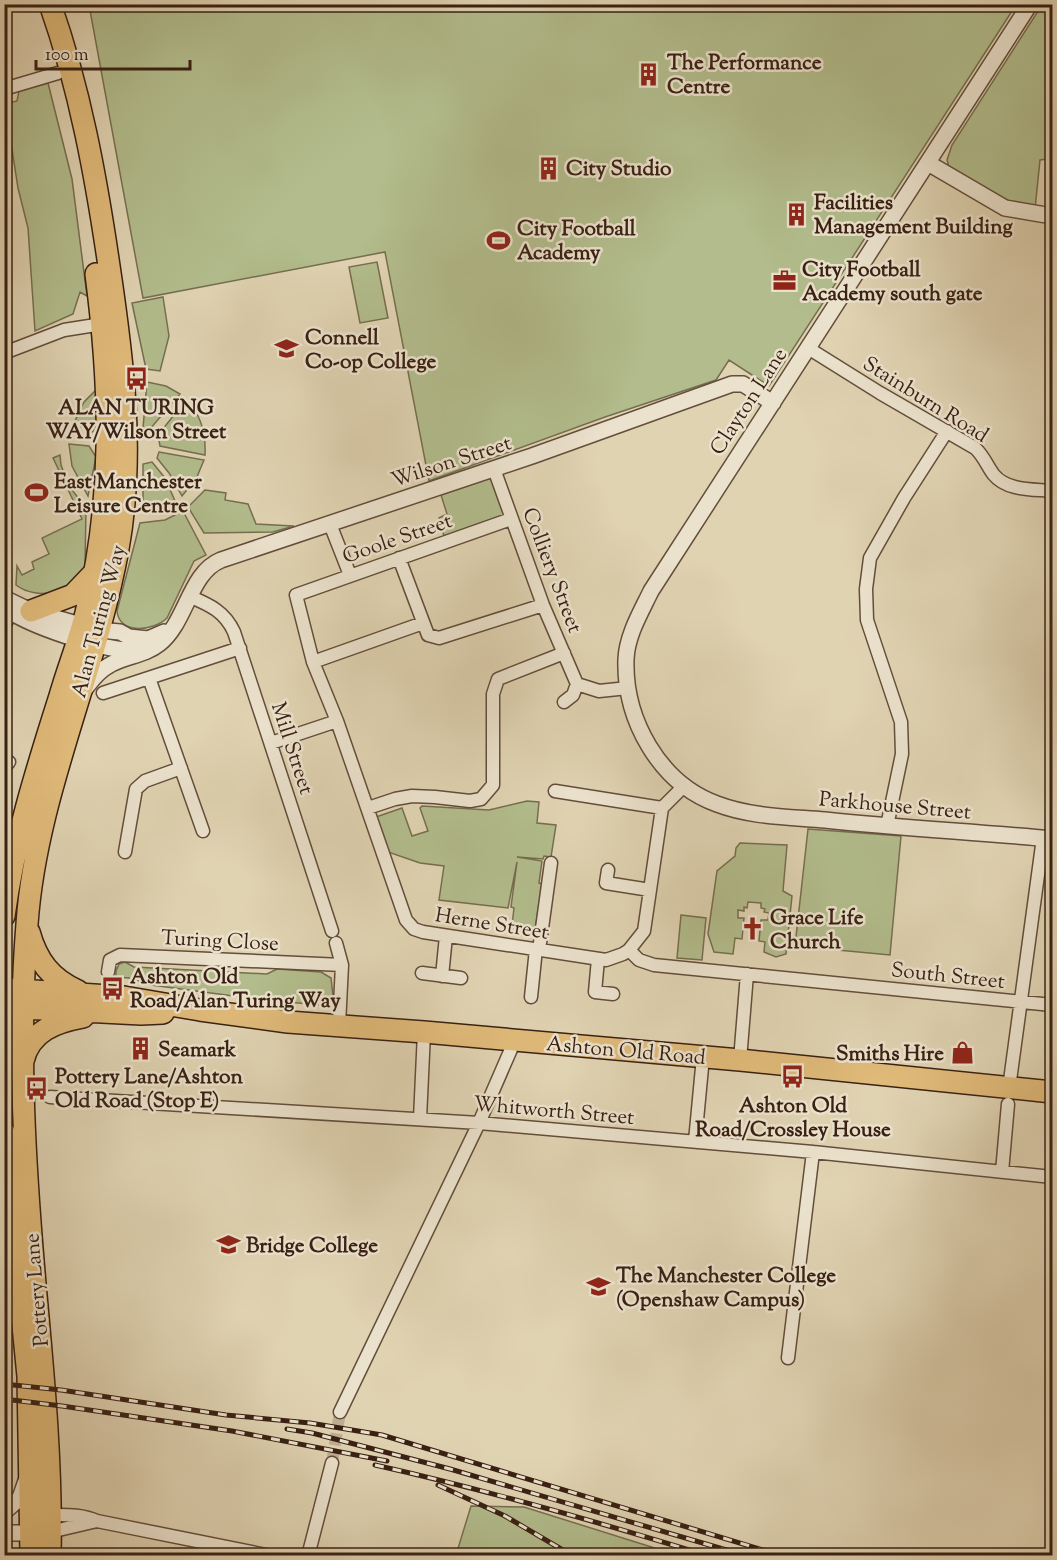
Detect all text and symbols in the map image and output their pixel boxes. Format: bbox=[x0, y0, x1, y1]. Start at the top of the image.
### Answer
scale bar bbox=[36, 33, 190, 71]
text: 100 m bbox=[45, 43, 89, 69]
place label: The Performance Centre bbox=[667, 49, 822, 103]
building icon: The Performance Centre bbox=[636, 61, 662, 87]
building icon: City Studio bbox=[535, 155, 561, 181]
place label: City Studio bbox=[566, 155, 672, 185]
place label: Facilities Management Building bbox=[814, 189, 1013, 243]
building icon: Facilities Management Building bbox=[783, 201, 809, 227]
place label: City Football Academy bbox=[517, 215, 636, 269]
sports icon: City Football Academy bbox=[486, 227, 512, 253]
place label: City Football Academy south gate bbox=[802, 256, 983, 310]
office icon: City Football Academy south gate bbox=[771, 268, 797, 294]
place label: Connell Co-op College bbox=[305, 324, 437, 378]
school or university icon: Connell Co-op College bbox=[274, 336, 300, 362]
street label: Clayton Lane bbox=[704, 343, 796, 462]
street label: Stainburn Road bbox=[856, 350, 994, 451]
bus stop icon: ALAN TURING WAY/Wilson Street bbox=[123, 366, 149, 392]
place label: ALAN TURING WAY/Wilson Street bbox=[46, 394, 227, 448]
street label: Wilson Street bbox=[388, 429, 516, 496]
place label: East Manchester Leisure Centre bbox=[54, 468, 202, 522]
sports icon: East Manchester Leisure Centre bbox=[23, 480, 49, 506]
street label: Colliery Street bbox=[513, 504, 589, 638]
street label: Goole Street bbox=[339, 507, 457, 573]
street label: Alan Turing Way bbox=[65, 541, 135, 701]
street label: Mill Street bbox=[262, 698, 320, 799]
street label: Parkhouse Street bbox=[818, 785, 972, 829]
street label: Herne Street bbox=[433, 901, 551, 949]
place label: Grace Life Church bbox=[770, 904, 864, 958]
church icon: Grace Life Church bbox=[739, 916, 765, 942]
street label: Turing Close bbox=[160, 924, 280, 960]
street label: South Street bbox=[889, 956, 1006, 998]
place label: Ashton Old Road/Alan Turing Way bbox=[130, 963, 341, 1017]
bus stop icon: Ashton Old Road/Alan Turing Way bbox=[99, 975, 125, 1001]
street label: Ashton Old Road bbox=[545, 1030, 707, 1074]
building icon: Seamark bbox=[127, 1036, 153, 1062]
place label: Seamark bbox=[158, 1036, 237, 1066]
place label: Smiths Hire bbox=[836, 1040, 944, 1070]
shop icon: Smiths Hire bbox=[949, 1040, 975, 1066]
place label: Pottery Lane/Ashton Old Road (Stop E) bbox=[55, 1063, 244, 1117]
bus stop icon: Ashton Old Road/Crossley House bbox=[780, 1064, 806, 1090]
bus stop icon: Pottery Lane/Ashton Old Road (Stop E) bbox=[24, 1075, 50, 1101]
street label: Whitworth Street bbox=[472, 1090, 635, 1134]
place label: Ashton Old Road/Crossley House bbox=[695, 1092, 891, 1146]
street label: Pottery Lane bbox=[18, 1232, 58, 1348]
school or university icon: Bridge College bbox=[215, 1232, 241, 1258]
place label: Bridge College bbox=[246, 1232, 378, 1262]
place label: The Manchester College (Openshaw Campus) bbox=[616, 1262, 836, 1316]
school or university icon: The Manchester College (Openshaw Campus) bbox=[585, 1274, 611, 1300]

